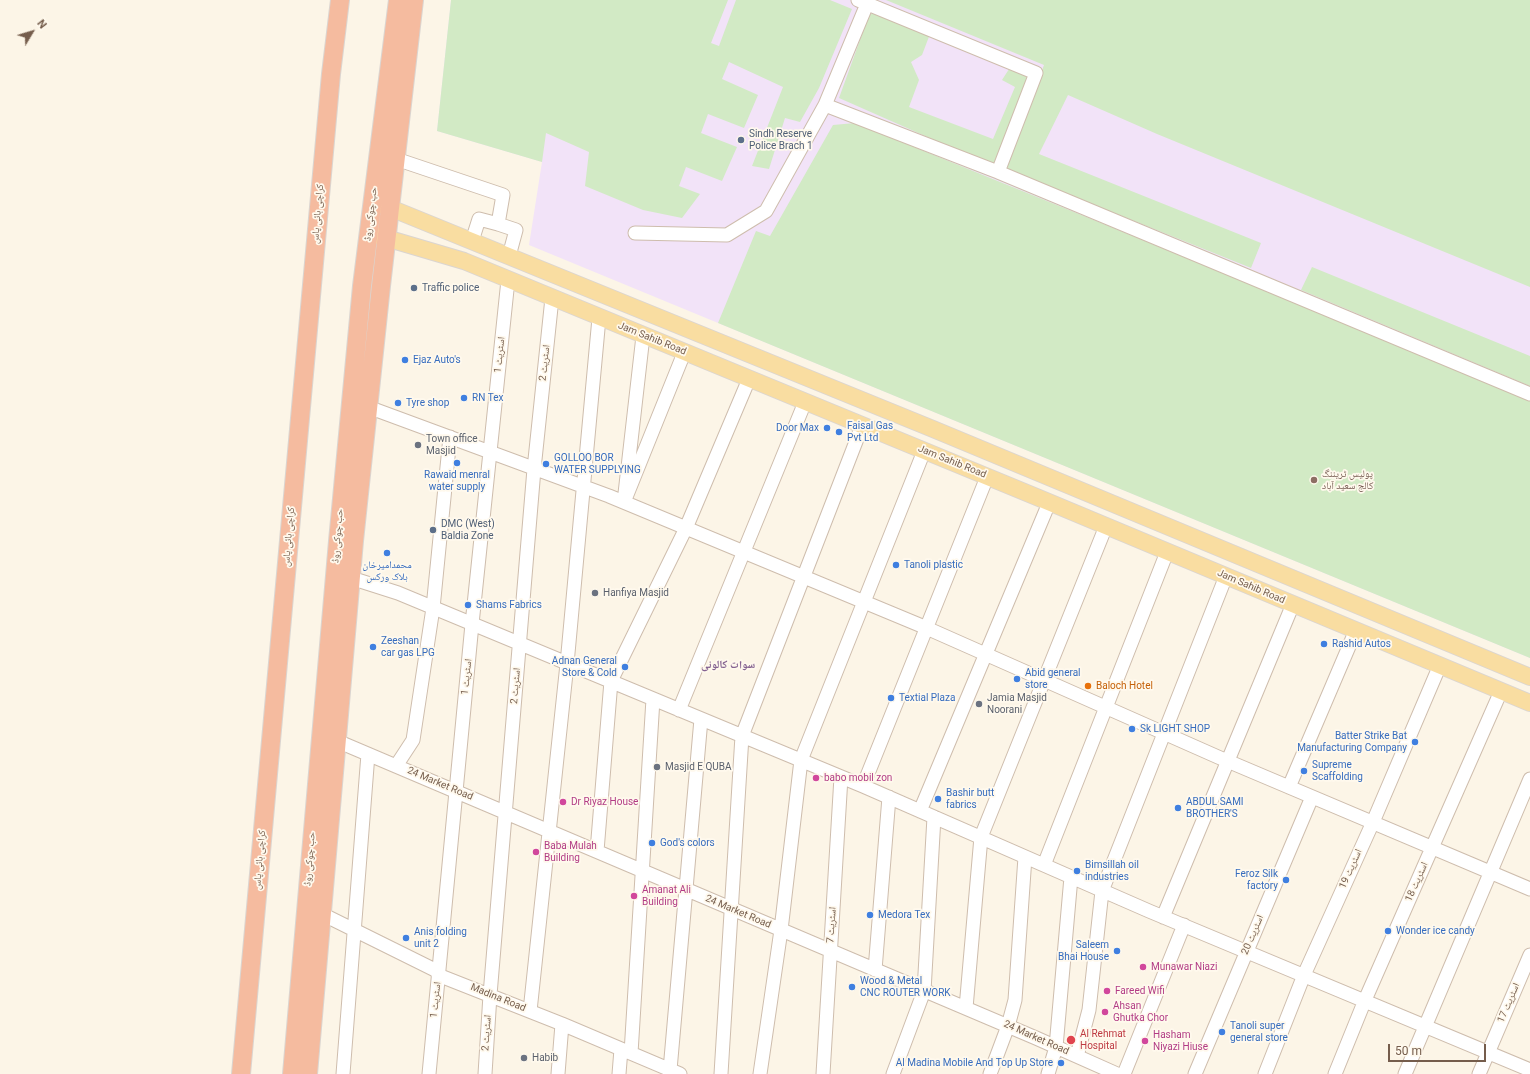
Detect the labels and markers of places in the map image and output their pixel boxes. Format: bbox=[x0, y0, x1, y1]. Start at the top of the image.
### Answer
place label: Sindh Reserve Police Brach 1 bbox=[749, 128, 813, 152]
marker: Sindh Reserve Police Brach 1 bbox=[736, 135, 746, 145]
place label: Traffic police bbox=[422, 282, 479, 294]
marker: Traffic police bbox=[409, 283, 419, 293]
place label: Ejaz Auto's bbox=[413, 354, 461, 366]
marker: Ejaz Auto's bbox=[400, 355, 410, 365]
place label: RN Tex bbox=[472, 392, 504, 404]
marker: RN Tex bbox=[459, 393, 469, 403]
place label: Tyre shop bbox=[406, 397, 449, 409]
marker: Tyre shop bbox=[393, 398, 403, 408]
place label: Faisal Gas Pvt Ltd bbox=[847, 420, 893, 444]
place label: Door Max bbox=[776, 422, 819, 434]
marker: Door Max bbox=[822, 423, 832, 433]
marker: Faisal Gas Pvt Ltd bbox=[834, 427, 844, 437]
place label: Town office Masjid bbox=[426, 433, 477, 456]
marker: Town office Masjid bbox=[413, 440, 423, 450]
place label: GOLLOO BOR WATER SUPPLYING bbox=[554, 452, 641, 476]
marker: Rawaid menral water supply bbox=[452, 458, 462, 468]
marker: GOLLOO BOR WATER SUPPLYING bbox=[541, 459, 551, 469]
place label: پولیس ٹریننگ کالج سعید آباد bbox=[1322, 468, 1373, 492]
place label: Rawaid menral water supply bbox=[424, 469, 490, 492]
marker: پولیس ٹریننگ کالج سعید آباد bbox=[1309, 475, 1319, 485]
place label: DMC (West) Baldia Zone bbox=[441, 518, 495, 542]
marker: DMC (West) Baldia Zone bbox=[428, 525, 438, 535]
marker: محمداميرخان بلاک ورکس bbox=[382, 548, 392, 558]
place label: محمداميرخان بلاک ورکس bbox=[362, 559, 412, 582]
place label: Tanoli plastic bbox=[904, 559, 963, 571]
marker: Tanoli plastic bbox=[891, 560, 901, 570]
place label: Hanfiya Masjid bbox=[603, 587, 669, 599]
marker: Hanfiya Masjid bbox=[590, 588, 600, 598]
place label: Shams Fabrics bbox=[476, 599, 542, 611]
marker: Shams Fabrics bbox=[463, 600, 473, 610]
place label: Zeeshan car gas LPG bbox=[381, 635, 435, 658]
place label: Rashid Autos bbox=[1332, 638, 1391, 650]
marker: Rashid Autos bbox=[1319, 639, 1329, 649]
marker: Zeeshan car gas LPG bbox=[368, 642, 378, 652]
place label: Adnan General Store & Cold bbox=[552, 655, 617, 678]
marker: Adnan General Store & Cold bbox=[620, 662, 630, 672]
place label: Abid general store bbox=[1025, 667, 1080, 690]
marker: Abid general store bbox=[1012, 674, 1022, 684]
place label: Baloch Hotel bbox=[1096, 680, 1153, 692]
marker: Baloch Hotel bbox=[1083, 681, 1093, 691]
place label: Textial Plaza bbox=[899, 692, 955, 704]
place label: Jamia Masjid Noorani bbox=[987, 692, 1047, 716]
marker: Textial Plaza bbox=[886, 693, 896, 703]
marker: Jamia Masjid Noorani bbox=[974, 699, 984, 709]
place label: Sk LIGHT SHOP bbox=[1140, 723, 1210, 735]
marker: Sk LIGHT SHOP bbox=[1127, 724, 1137, 734]
place label: Batter Strike Bat Manufacturing Company bbox=[1297, 730, 1407, 754]
marker: Batter Strike Bat Manufacturing Company bbox=[1410, 737, 1420, 747]
place label: Supreme Scaffolding bbox=[1312, 759, 1363, 782]
place label: Masjid E QUBA bbox=[665, 761, 732, 773]
marker: Masjid E QUBA bbox=[652, 762, 662, 772]
marker: Supreme Scaffolding bbox=[1299, 766, 1309, 776]
place label: babo mobil zon bbox=[824, 772, 892, 784]
marker: babo mobil zon bbox=[811, 773, 821, 783]
place label: Bashir butt fabrics bbox=[946, 787, 994, 810]
marker: Bashir butt fabrics bbox=[933, 794, 943, 804]
place label: Dr Riyaz House bbox=[571, 796, 638, 808]
place label: ABDUL SAMI BROTHER'S bbox=[1186, 796, 1244, 820]
marker: Dr Riyaz House bbox=[558, 797, 568, 807]
marker: ABDUL SAMI BROTHER'S bbox=[1173, 803, 1183, 813]
place label: God's colors bbox=[660, 837, 715, 849]
marker: God's colors bbox=[647, 838, 657, 848]
place label: Baba Mulah Building bbox=[544, 840, 597, 864]
marker: Baba Mulah Building bbox=[531, 847, 541, 857]
place label: Bimsillah oil industries bbox=[1085, 859, 1139, 882]
marker: Bimsillah oil industries bbox=[1072, 866, 1082, 876]
place label: Feroz Silk factory bbox=[1235, 868, 1278, 892]
marker: Feroz Silk factory bbox=[1281, 875, 1291, 885]
place label: Amanat Ali Building bbox=[642, 884, 691, 908]
marker: Amanat Ali Building bbox=[629, 891, 639, 901]
place label: Medora Tex bbox=[878, 909, 930, 921]
marker: Medora Tex bbox=[865, 910, 875, 920]
place label: Wonder ice candy bbox=[1396, 925, 1475, 937]
place label: Anis folding unit 2 bbox=[414, 926, 467, 950]
marker: Wonder ice candy bbox=[1383, 926, 1393, 936]
marker: Anis folding unit 2 bbox=[401, 933, 411, 943]
place label: Saleem Bhai House bbox=[1058, 939, 1109, 962]
marker: Saleem Bhai House bbox=[1112, 946, 1122, 956]
place label: Munawar Niazi bbox=[1151, 961, 1217, 973]
marker: Munawar Niazi bbox=[1138, 962, 1148, 972]
place label: Wood & Metal CNC ROUTER WORK bbox=[860, 975, 951, 998]
marker: Wood & Metal CNC ROUTER WORK bbox=[847, 982, 857, 992]
place label: Fareed Wifi bbox=[1115, 985, 1165, 997]
marker: Fareed Wifi bbox=[1102, 986, 1112, 996]
place label: Ahsan Ghutka Chor bbox=[1113, 1000, 1168, 1024]
marker: Ahsan Ghutka Chor bbox=[1100, 1007, 1110, 1017]
place label: Tanoli super general store bbox=[1230, 1020, 1288, 1044]
marker: Tanoli super general store bbox=[1217, 1027, 1227, 1037]
place label: Al Rehmat Hospital bbox=[1080, 1028, 1126, 1052]
place label: Hasham Niyazi Hiuse bbox=[1153, 1029, 1208, 1052]
marker: Al Rehmat Hospital bbox=[1065, 1034, 1077, 1046]
marker: Hasham Niyazi Hiuse bbox=[1140, 1036, 1150, 1046]
place label: Habib bbox=[532, 1052, 558, 1064]
marker: Habib bbox=[519, 1053, 529, 1063]
place label: Al Madina Mobile And Top Up Store bbox=[896, 1057, 1053, 1069]
marker: Al Madina Mobile And Top Up Store bbox=[1056, 1058, 1066, 1068]

